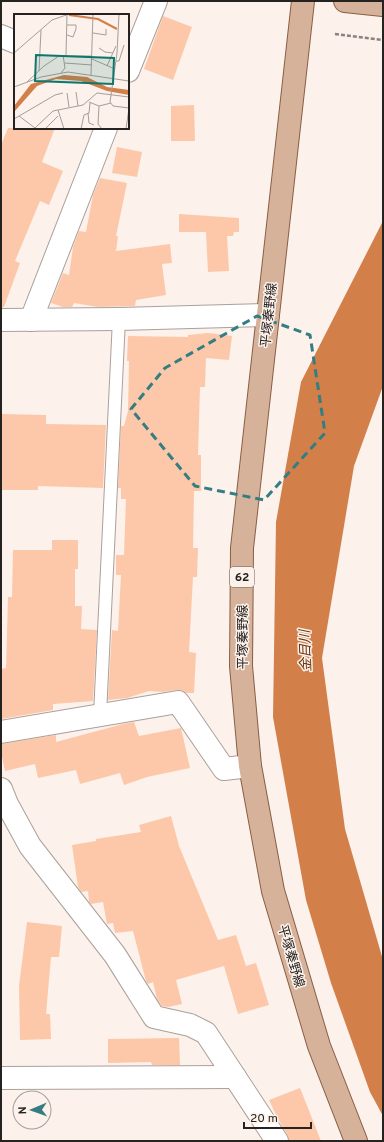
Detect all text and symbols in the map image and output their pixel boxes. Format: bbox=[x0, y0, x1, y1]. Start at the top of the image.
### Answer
inset map bbox=[14, 14, 129, 129]
street label: 平塚秦野線 bbox=[258, 282, 281, 348]
road number: 62 bbox=[230, 567, 254, 587]
street label: 平塚秦野線 bbox=[235, 604, 252, 670]
water label: 金目川 bbox=[297, 628, 316, 672]
street label: 平塚秦野線 bbox=[273, 923, 308, 990]
north arrow bbox=[12, 1090, 52, 1130]
scale bar bbox=[244, 1104, 311, 1130]
text: N bbox=[16, 1106, 30, 1115]
text: 20 m bbox=[250, 1111, 278, 1127]

